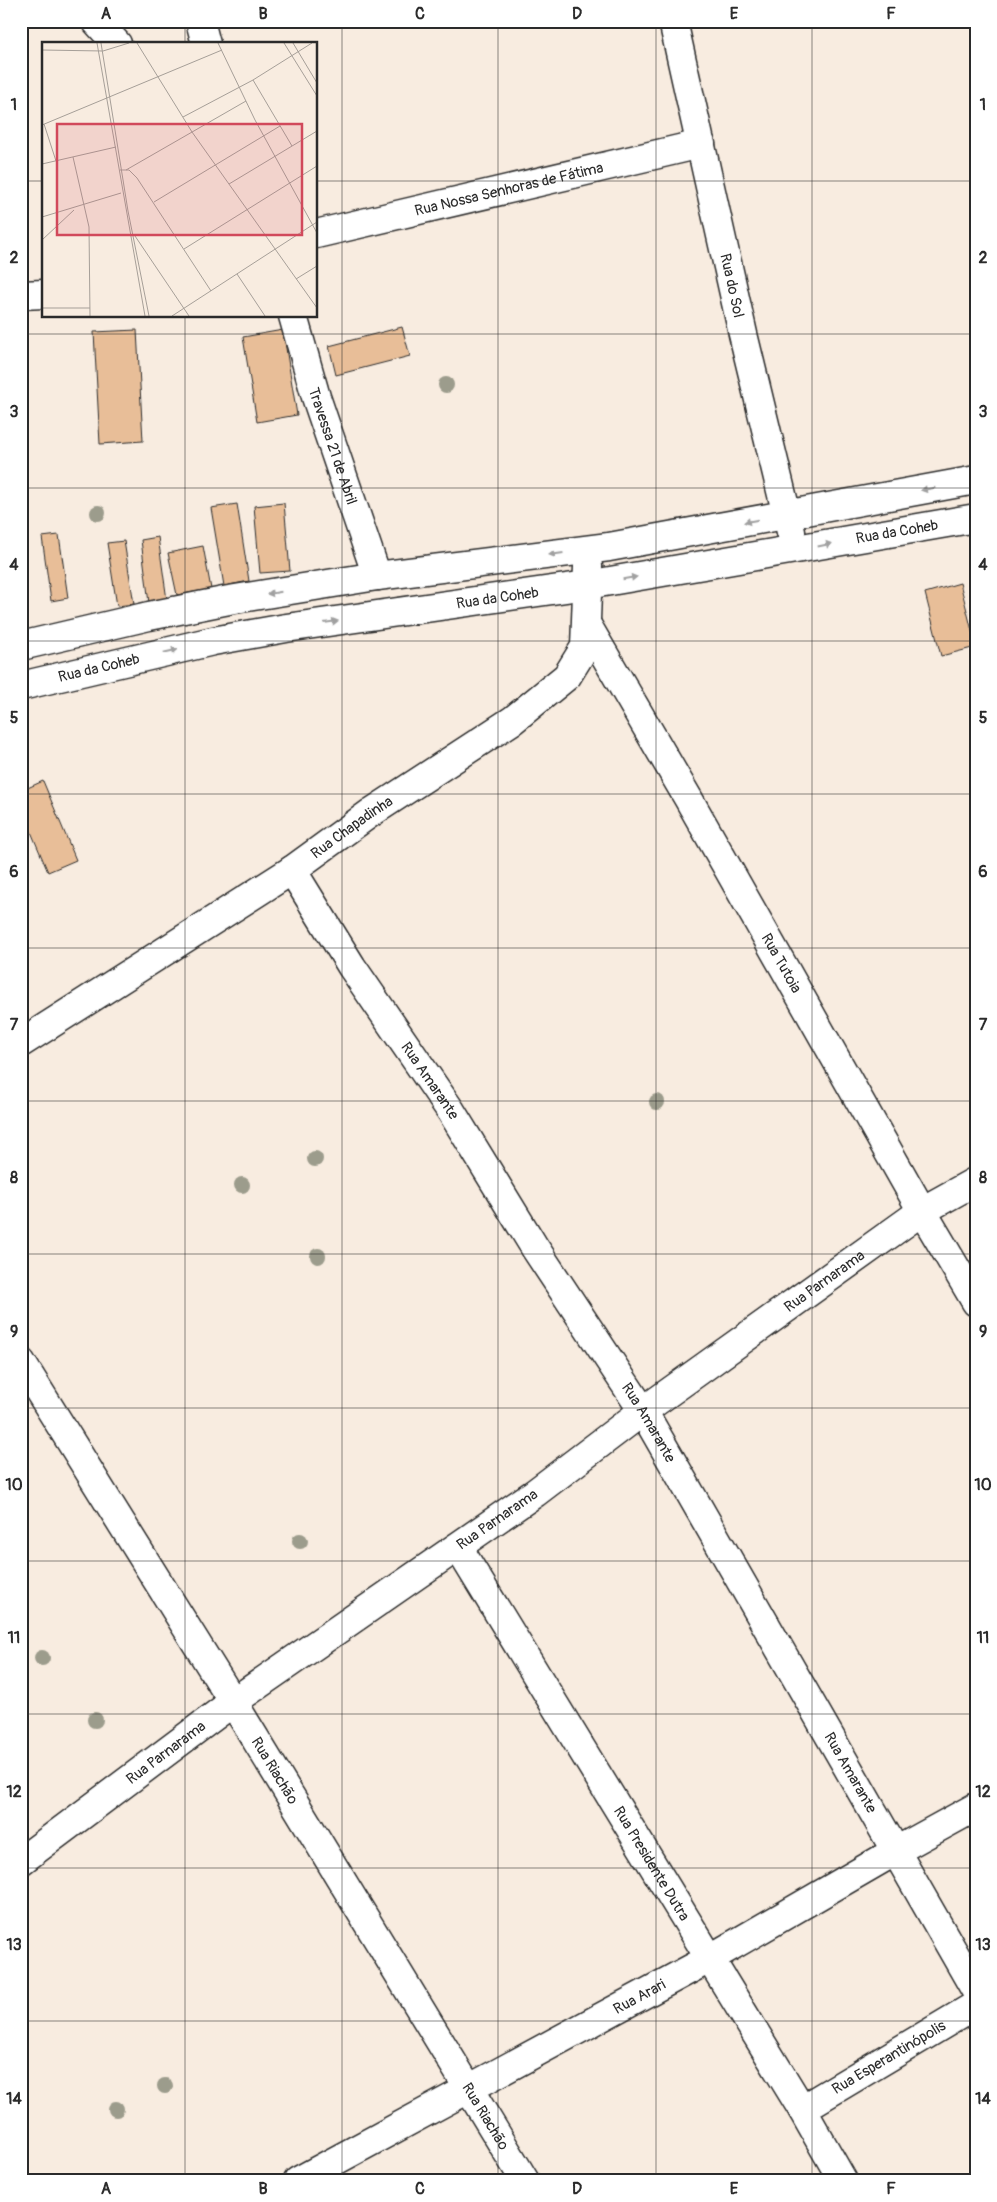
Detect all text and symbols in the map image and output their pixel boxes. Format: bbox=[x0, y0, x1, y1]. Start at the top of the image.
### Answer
text: A bbox=[101, 4, 112, 24]
text: B bbox=[258, 4, 268, 24]
text: C bbox=[415, 4, 425, 24]
text: D bbox=[572, 4, 582, 24]
text: E bbox=[730, 4, 739, 24]
text: F bbox=[886, 4, 896, 24]
inset map bbox=[42, 42, 318, 318]
text: 1 bbox=[11, 95, 17, 115]
text: 1 bbox=[980, 95, 986, 115]
street label: Rua Nossa Senhoras de Fátima bbox=[413, 158, 605, 220]
text: 2 bbox=[10, 248, 19, 268]
text: 2 bbox=[979, 248, 988, 268]
street label: Rua do Sol bbox=[716, 252, 749, 319]
street label: Travessa 21 de Abril bbox=[304, 385, 361, 507]
text: 3 bbox=[10, 402, 19, 422]
text: 3 bbox=[979, 402, 988, 422]
one-way arrow bbox=[919, 486, 935, 494]
street label: Rua da Coheb bbox=[854, 515, 940, 548]
one-way arrow bbox=[742, 518, 758, 526]
one-way arrow bbox=[817, 540, 833, 548]
one-way arrow bbox=[548, 550, 564, 558]
text: 4 bbox=[9, 555, 19, 575]
text: 4 bbox=[978, 555, 988, 575]
one-way arrow bbox=[622, 573, 638, 581]
street label: Rua da Coheb bbox=[455, 582, 540, 613]
one-way arrow bbox=[265, 589, 281, 597]
one-way arrow bbox=[323, 617, 339, 625]
one-way arrow bbox=[163, 647, 178, 655]
street label: Rua da Coheb bbox=[56, 649, 142, 686]
text: 5 bbox=[10, 708, 19, 728]
text: 5 bbox=[979, 708, 988, 728]
street label: Rua Chapadinha bbox=[307, 792, 396, 863]
text: 6 bbox=[9, 862, 19, 882]
text: 6 bbox=[978, 862, 988, 882]
street label: Rua Tutoia bbox=[757, 930, 806, 996]
text: 7 bbox=[10, 1015, 19, 1035]
text: 7 bbox=[979, 1015, 988, 1035]
street label: Rua Amarante bbox=[397, 1038, 464, 1123]
text: 8 bbox=[10, 1168, 18, 1188]
text: 8 bbox=[979, 1168, 987, 1188]
street label: Rua Parnarama bbox=[780, 1246, 868, 1316]
text: 9 bbox=[10, 1322, 18, 1342]
text: 9 bbox=[979, 1322, 987, 1342]
street label: Rua Amarante bbox=[617, 1379, 680, 1466]
text: 10 bbox=[5, 1475, 23, 1495]
text: 10 bbox=[974, 1475, 992, 1495]
street label: Rua Parnarama bbox=[453, 1485, 541, 1554]
text: 11 bbox=[8, 1628, 20, 1648]
text: 11 bbox=[977, 1628, 989, 1648]
street label: Rua Parnarama bbox=[122, 1716, 209, 1788]
street label: Rua Amarante bbox=[820, 1729, 882, 1817]
street label: Rua Riachão bbox=[247, 1733, 303, 1808]
text: 12 bbox=[6, 1782, 22, 1802]
text: 12 bbox=[975, 1782, 991, 1802]
street label: Rua Presidente Dutra bbox=[609, 1803, 694, 1924]
text: 13 bbox=[6, 1935, 22, 1955]
text: 13 bbox=[975, 1935, 991, 1955]
street label: Rua Arari bbox=[610, 1975, 669, 2018]
street label: Rua Esperantinópolis bbox=[828, 2016, 949, 2098]
street label: Rua Riachão bbox=[458, 2079, 513, 2153]
text: 14 bbox=[6, 2089, 22, 2109]
text: 14 bbox=[975, 2089, 991, 2109]
text: A bbox=[101, 2179, 112, 2199]
text: B bbox=[258, 2179, 268, 2199]
text: C bbox=[415, 2179, 425, 2199]
text: D bbox=[572, 2179, 582, 2199]
text: E bbox=[730, 2179, 739, 2199]
text: F bbox=[886, 2179, 896, 2199]

